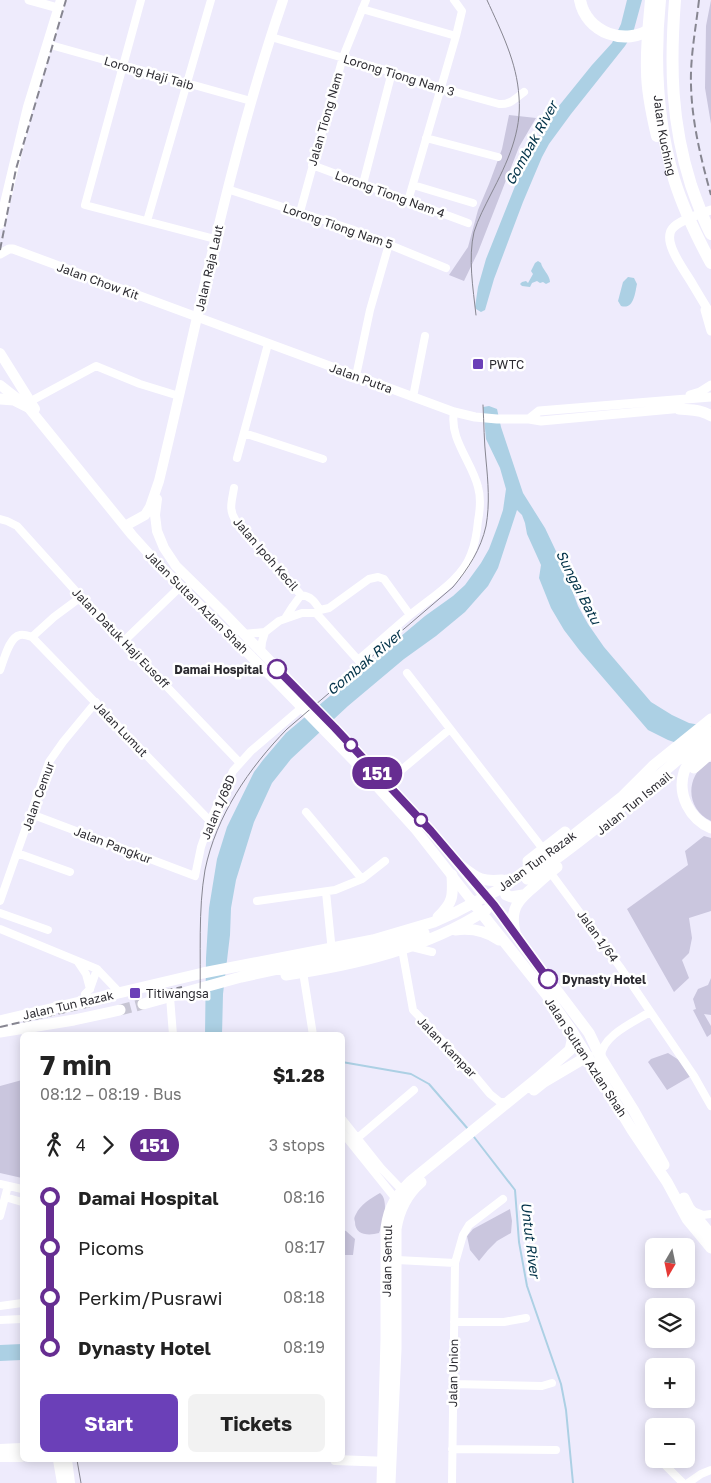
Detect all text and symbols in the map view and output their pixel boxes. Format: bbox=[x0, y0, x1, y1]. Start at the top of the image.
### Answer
street label: Lorong Tiong Nam 3 bbox=[342, 51, 456, 99]
street label: Lorong Haji Taib bbox=[102, 53, 196, 93]
street label: Jalan Tiong Nam bbox=[304, 71, 346, 167]
street label: Jalan Kuching bbox=[651, 94, 680, 177]
water label: Gombak River bbox=[501, 96, 562, 188]
street label: Lorong Tiong Nam 4 bbox=[333, 167, 447, 221]
street label: Lorong Tiong Nam 5 bbox=[281, 200, 395, 252]
street label: Jalan Raja Laut bbox=[192, 223, 226, 313]
street label: Jalan Chow Kit bbox=[55, 259, 141, 303]
marker: PWTC bbox=[471, 357, 485, 371]
place label: PWTC bbox=[489, 357, 524, 372]
street label: Jalan Putra bbox=[328, 360, 394, 396]
street label: Jalan Ipoh Kecil bbox=[230, 514, 302, 594]
street label: Jalan Sultan Azlan Shah bbox=[142, 547, 252, 657]
water label: Sungai Batu bbox=[553, 547, 606, 628]
street label: Jalan Datuk Haji Eusoff bbox=[69, 585, 173, 692]
water label: Gombak River bbox=[323, 624, 407, 698]
marker: Damai Hospital bbox=[267, 659, 287, 679]
place label: Damai Hospital bbox=[174, 662, 263, 677]
street label: Jalan Lumut bbox=[91, 698, 151, 760]
unlabelled marker bbox=[344, 738, 358, 752]
line badge: 151 bbox=[348, 757, 406, 789]
street label: Jalan Cemur bbox=[19, 759, 57, 832]
text: 151 bbox=[362, 762, 392, 784]
street label: Jalan Tun Ismail bbox=[593, 768, 675, 838]
street label: Jalan 1/68D bbox=[198, 772, 238, 842]
unlabelled marker bbox=[414, 813, 428, 827]
street label: Jalan Pangkur bbox=[72, 823, 154, 867]
street label: Jalan Tun Razak bbox=[495, 827, 579, 894]
street label: Jalan 1/64 bbox=[574, 907, 622, 965]
marker: Dynasty Hotel bbox=[538, 969, 558, 989]
place label: Dynasty Hotel bbox=[562, 972, 646, 987]
marker: Titiwangsa bbox=[128, 986, 142, 1000]
place label: Titiwangsa bbox=[146, 986, 209, 1001]
street label: Jalan Tun Razak bbox=[21, 987, 115, 1023]
street label: Jalan Sultan Azlan Shah bbox=[542, 994, 630, 1120]
street label: Jalan Kampar bbox=[414, 1013, 480, 1081]
text: 7 min bbox=[40, 1048, 111, 1081]
text: $1.28 bbox=[273, 1063, 325, 1086]
text: 08:12 – 08:19 · Bus bbox=[40, 1084, 182, 1104]
icon: walk bbox=[40, 1131, 68, 1159]
icon: forward bbox=[94, 1131, 122, 1159]
text: 151 bbox=[140, 1134, 169, 1156]
text: 4 bbox=[76, 1135, 86, 1155]
text: 3 stops bbox=[269, 1135, 325, 1155]
text: Damai Hospital bbox=[78, 1186, 219, 1209]
text: 08:16 bbox=[283, 1187, 325, 1207]
water label: Untut River bbox=[518, 1201, 544, 1281]
street label: Jalan Sentul bbox=[379, 1225, 395, 1297]
text: Picoms bbox=[78, 1236, 144, 1259]
text: 08:17 bbox=[284, 1237, 325, 1257]
north arrow bbox=[645, 1238, 695, 1288]
map controls bbox=[645, 1238, 695, 1468]
text: Perkim/Pusrawi bbox=[78, 1286, 223, 1309]
text: 08:18 bbox=[283, 1287, 325, 1307]
button: layers bbox=[645, 1298, 695, 1348]
text: Dynasty Hotel bbox=[78, 1336, 211, 1359]
text: 08:19 bbox=[283, 1337, 325, 1357]
street label: Jalan Union bbox=[445, 1339, 461, 1407]
button: + bbox=[645, 1358, 695, 1408]
button: Start bbox=[40, 1394, 178, 1452]
button: Tickets bbox=[188, 1394, 325, 1452]
button: − bbox=[645, 1418, 695, 1468]

